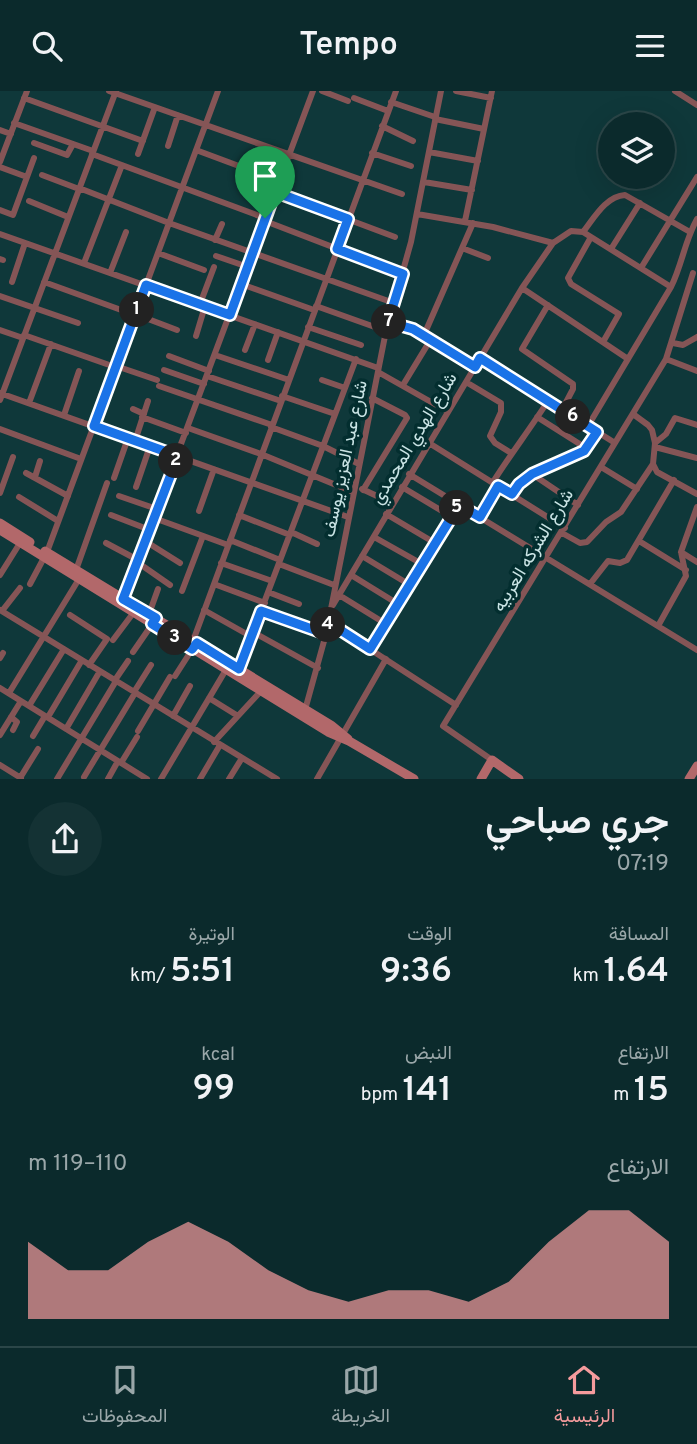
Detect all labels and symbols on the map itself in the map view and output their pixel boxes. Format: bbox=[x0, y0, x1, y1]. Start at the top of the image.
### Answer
pin bbox=[235, 146, 295, 218]
pin: 1 bbox=[120, 293, 154, 327]
pin: 7 bbox=[372, 305, 406, 339]
street label: شارع الهدي المحمدي bbox=[367, 369, 465, 510]
street label: شارع عبد العزيز يوسف bbox=[318, 379, 374, 539]
pin: 6 bbox=[556, 399, 590, 435]
pin: 2 bbox=[158, 443, 194, 479]
street label: شارع الشركه العربيه bbox=[488, 485, 580, 617]
pin: 5 bbox=[440, 491, 475, 525]
pin: 4 bbox=[310, 607, 346, 643]
pin: 3 bbox=[158, 621, 192, 655]

